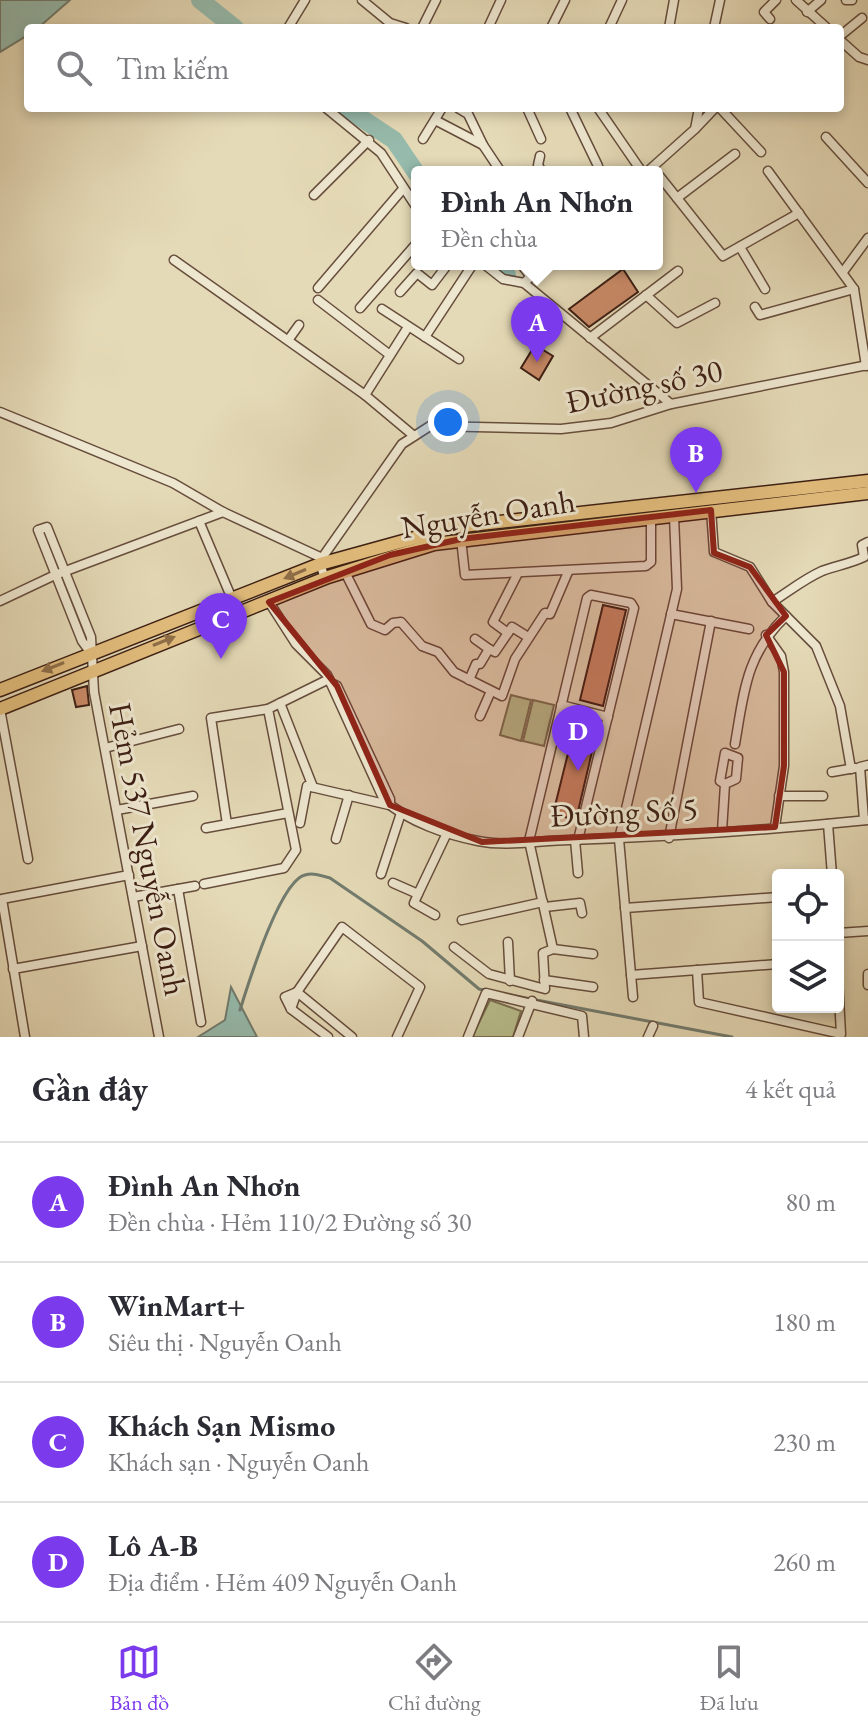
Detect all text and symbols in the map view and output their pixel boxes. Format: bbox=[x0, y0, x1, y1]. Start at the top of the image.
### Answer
search box bbox=[24, 24, 844, 112]
icon: search bbox=[52, 46, 96, 90]
text: Tìm kiếm bbox=[116, 49, 229, 88]
popup bbox=[411, 166, 663, 270]
text: Đình An Nhơn bbox=[441, 182, 633, 221]
text: Đền chùa bbox=[441, 221, 537, 255]
pin: A bbox=[511, 296, 563, 362]
street label: Đường số 30 bbox=[562, 349, 726, 423]
your location bbox=[428, 402, 468, 442]
pin: B bbox=[670, 427, 722, 493]
street label: Nguyễn Oanh bbox=[398, 480, 578, 548]
one-way arrow bbox=[284, 567, 307, 580]
pin: C bbox=[195, 593, 247, 659]
one-way arrow bbox=[152, 634, 176, 647]
one-way arrow bbox=[41, 661, 65, 674]
street label: Hẻm 537 Nguyễn Oanh bbox=[99, 699, 197, 999]
pin: D bbox=[552, 705, 604, 771]
street label: Đường Số 5 bbox=[549, 787, 699, 837]
map controls bbox=[772, 869, 844, 1013]
button: locate bbox=[772, 869, 844, 941]
button: layers bbox=[772, 941, 844, 1013]
text: Gần đây bbox=[32, 1067, 148, 1111]
text: 4 kết quả bbox=[745, 1072, 836, 1106]
text: Đình An Nhơn bbox=[108, 1166, 301, 1205]
text: A bbox=[49, 1185, 67, 1219]
text: 80 m bbox=[786, 1185, 836, 1219]
text: Đền chùa · Hẻm 110/2 Đường số 30 bbox=[108, 1205, 471, 1239]
text: WinMart+ bbox=[108, 1286, 245, 1325]
text: B bbox=[50, 1305, 66, 1339]
text: 180 m bbox=[773, 1305, 836, 1339]
text: Siêu thị · Nguyễn Oanh bbox=[108, 1325, 342, 1359]
text: Khách Sạn Mismo bbox=[108, 1406, 335, 1445]
text: C bbox=[49, 1425, 67, 1459]
text: 230 m bbox=[773, 1425, 836, 1459]
text: Khách sạn · Nguyễn Oanh bbox=[108, 1445, 369, 1479]
text: Lô A-B bbox=[108, 1526, 198, 1565]
text: D bbox=[48, 1545, 68, 1579]
text: 260 m bbox=[773, 1545, 836, 1579]
text: Địa điểm · Hẻm 409 Nguyễn Oanh bbox=[108, 1565, 457, 1599]
tab: Bản đồ bbox=[109, 1640, 169, 1717]
tab: Chỉ đường bbox=[388, 1640, 481, 1717]
tab: Đã lưu bbox=[700, 1640, 759, 1717]

